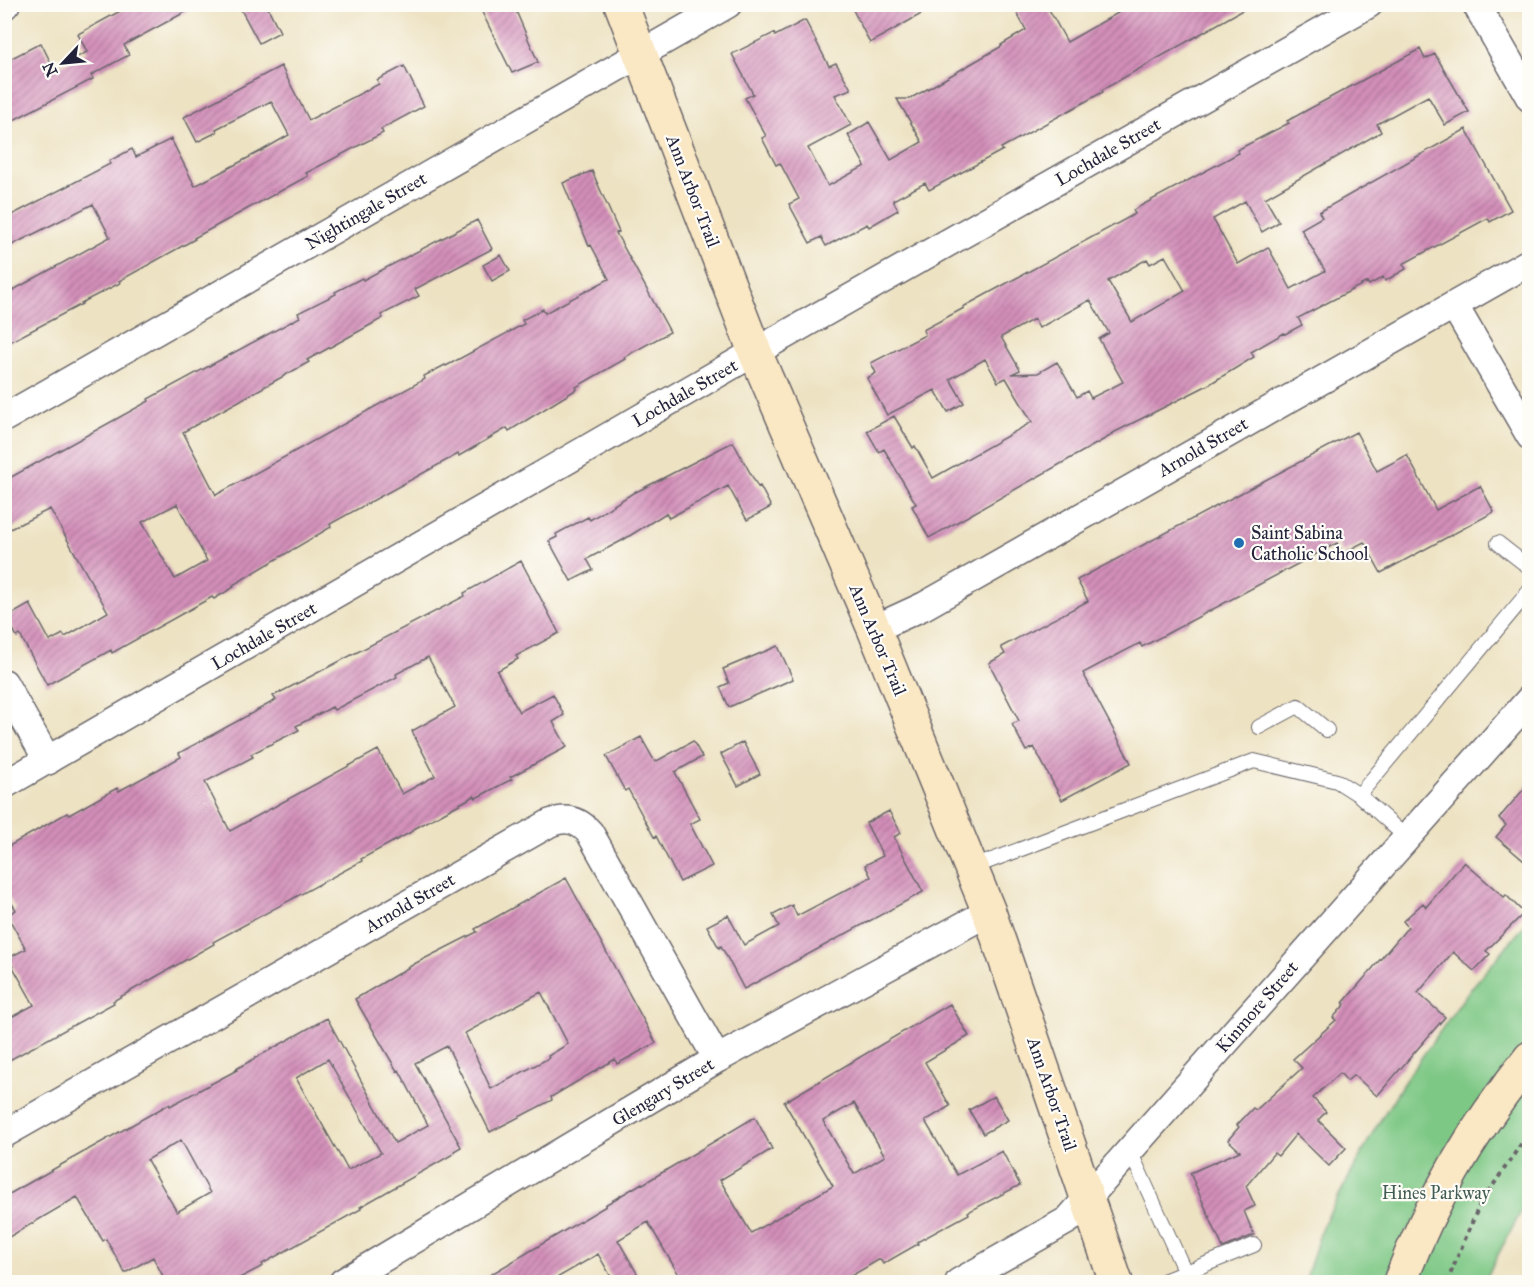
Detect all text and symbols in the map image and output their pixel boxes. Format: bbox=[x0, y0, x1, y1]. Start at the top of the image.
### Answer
north arrow bbox=[33, 33, 93, 93]
text: N bbox=[38, 59, 61, 80]
street label: Lochdale Street bbox=[1052, 113, 1165, 191]
street label: Ann Arbor Trail bbox=[661, 131, 725, 251]
street label: Nightingale Street bbox=[301, 167, 432, 255]
street label: Lochdale Street bbox=[629, 354, 742, 432]
street label: Arnold Street bbox=[1153, 412, 1252, 482]
place label: Saint Sabina Catholic School bbox=[1251, 522, 1369, 565]
marker: Saint Sabina Catholic School bbox=[1232, 536, 1246, 550]
street label: Ann Arbor Trail bbox=[844, 580, 911, 699]
street label: Lochdale Street bbox=[208, 597, 321, 675]
street label: Arnold Street bbox=[360, 868, 459, 938]
street label: Kinmore Street bbox=[1211, 956, 1303, 1057]
street label: Ann Arbor Trail bbox=[1022, 1033, 1082, 1154]
street label: Glengary Street bbox=[608, 1053, 719, 1132]
park label: Hines Parkway bbox=[1382, 1182, 1491, 1204]

